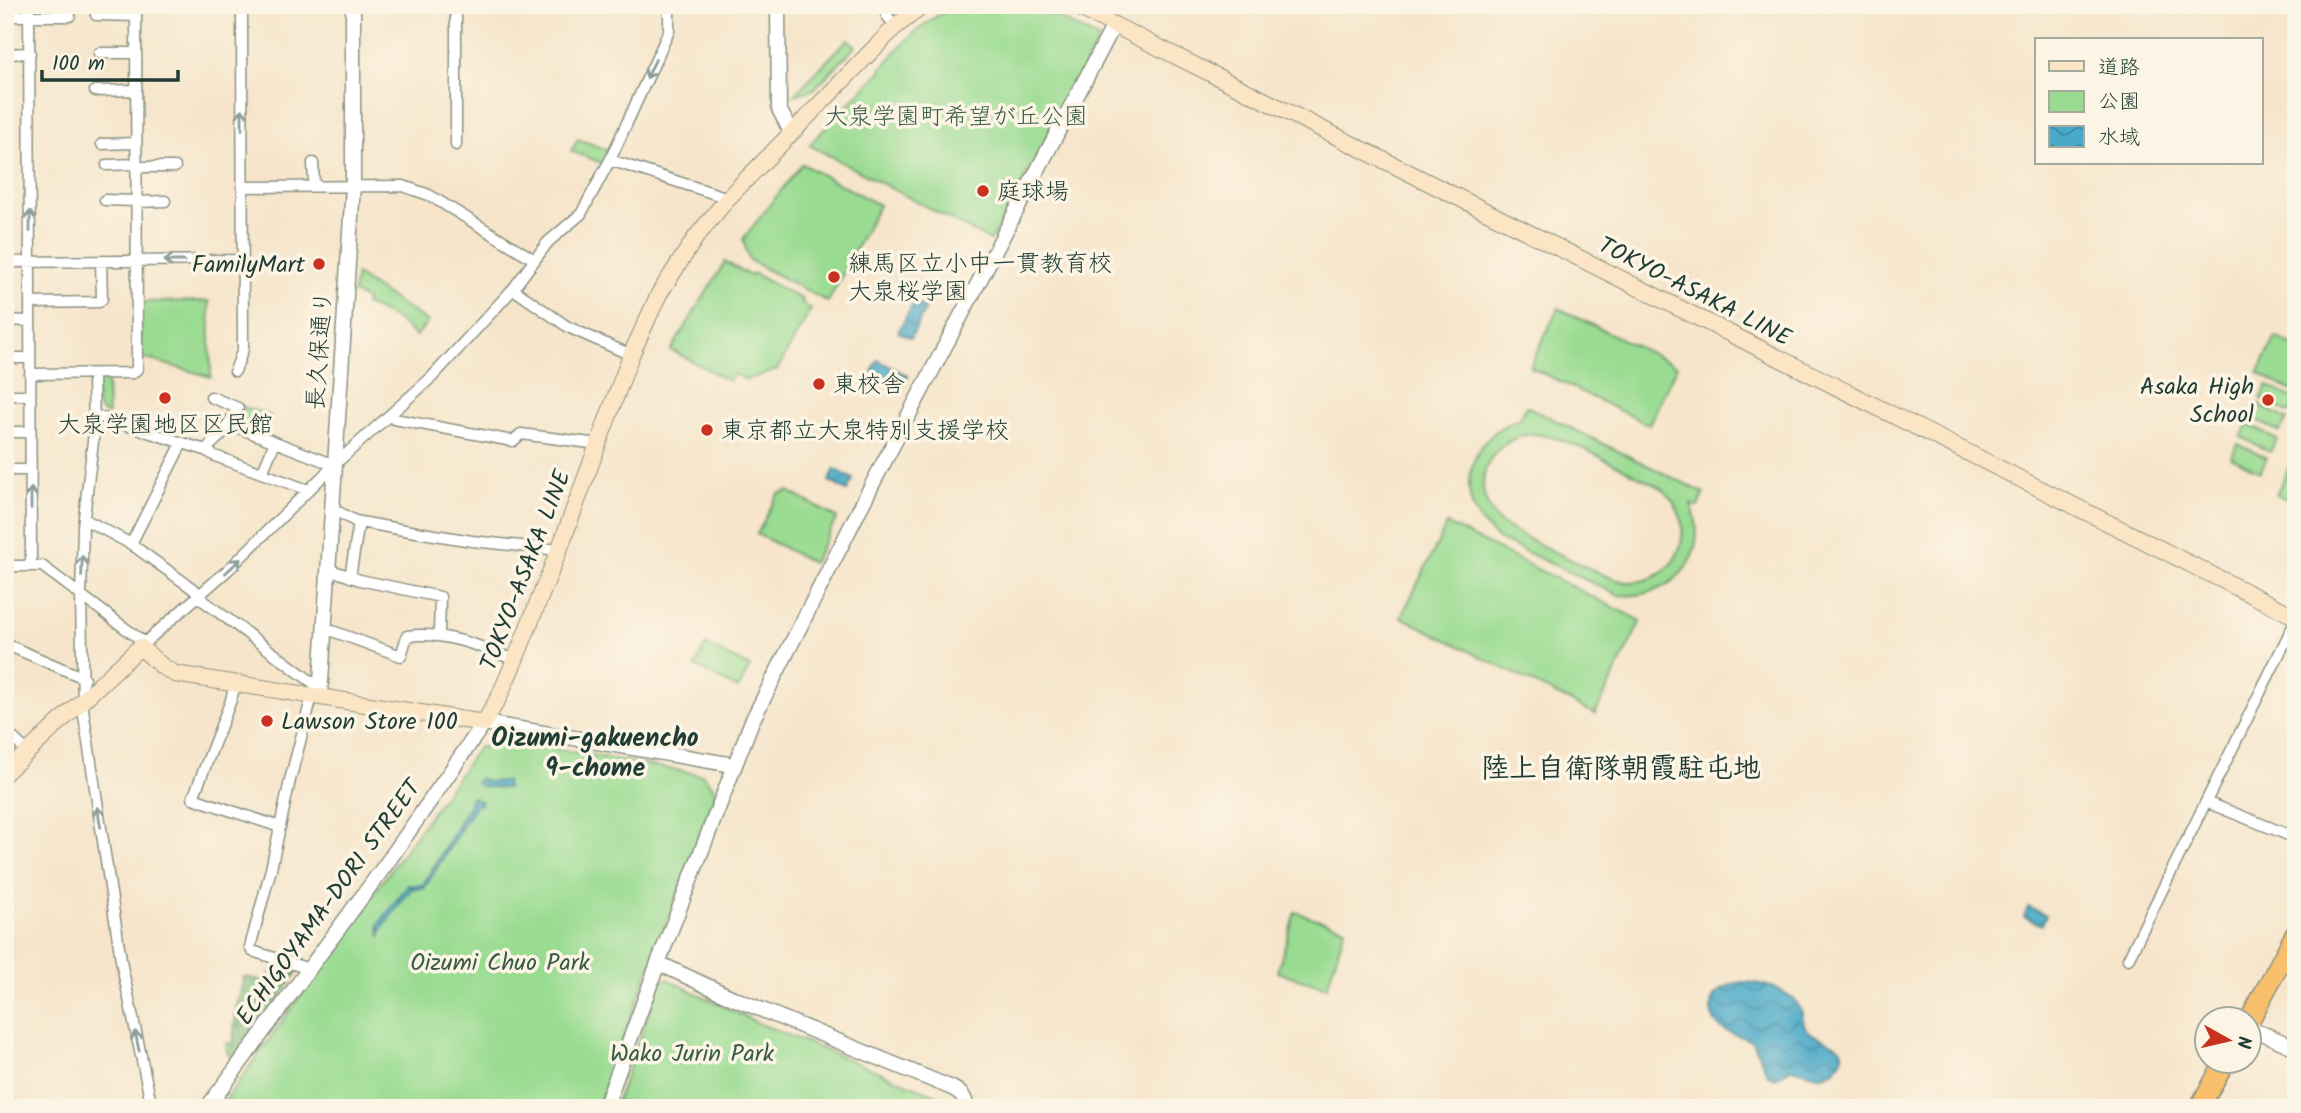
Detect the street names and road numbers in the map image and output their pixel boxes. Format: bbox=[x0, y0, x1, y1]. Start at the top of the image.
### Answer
street label: TOKYO-ASAKA LINE bbox=[1591, 227, 1799, 358]
street label: 長久保通り bbox=[297, 289, 344, 411]
street label: TOKYO-ASAKA LINE bbox=[470, 464, 583, 677]
street label: ECHIGOYAMA-DORI STREET bbox=[226, 770, 433, 1034]

